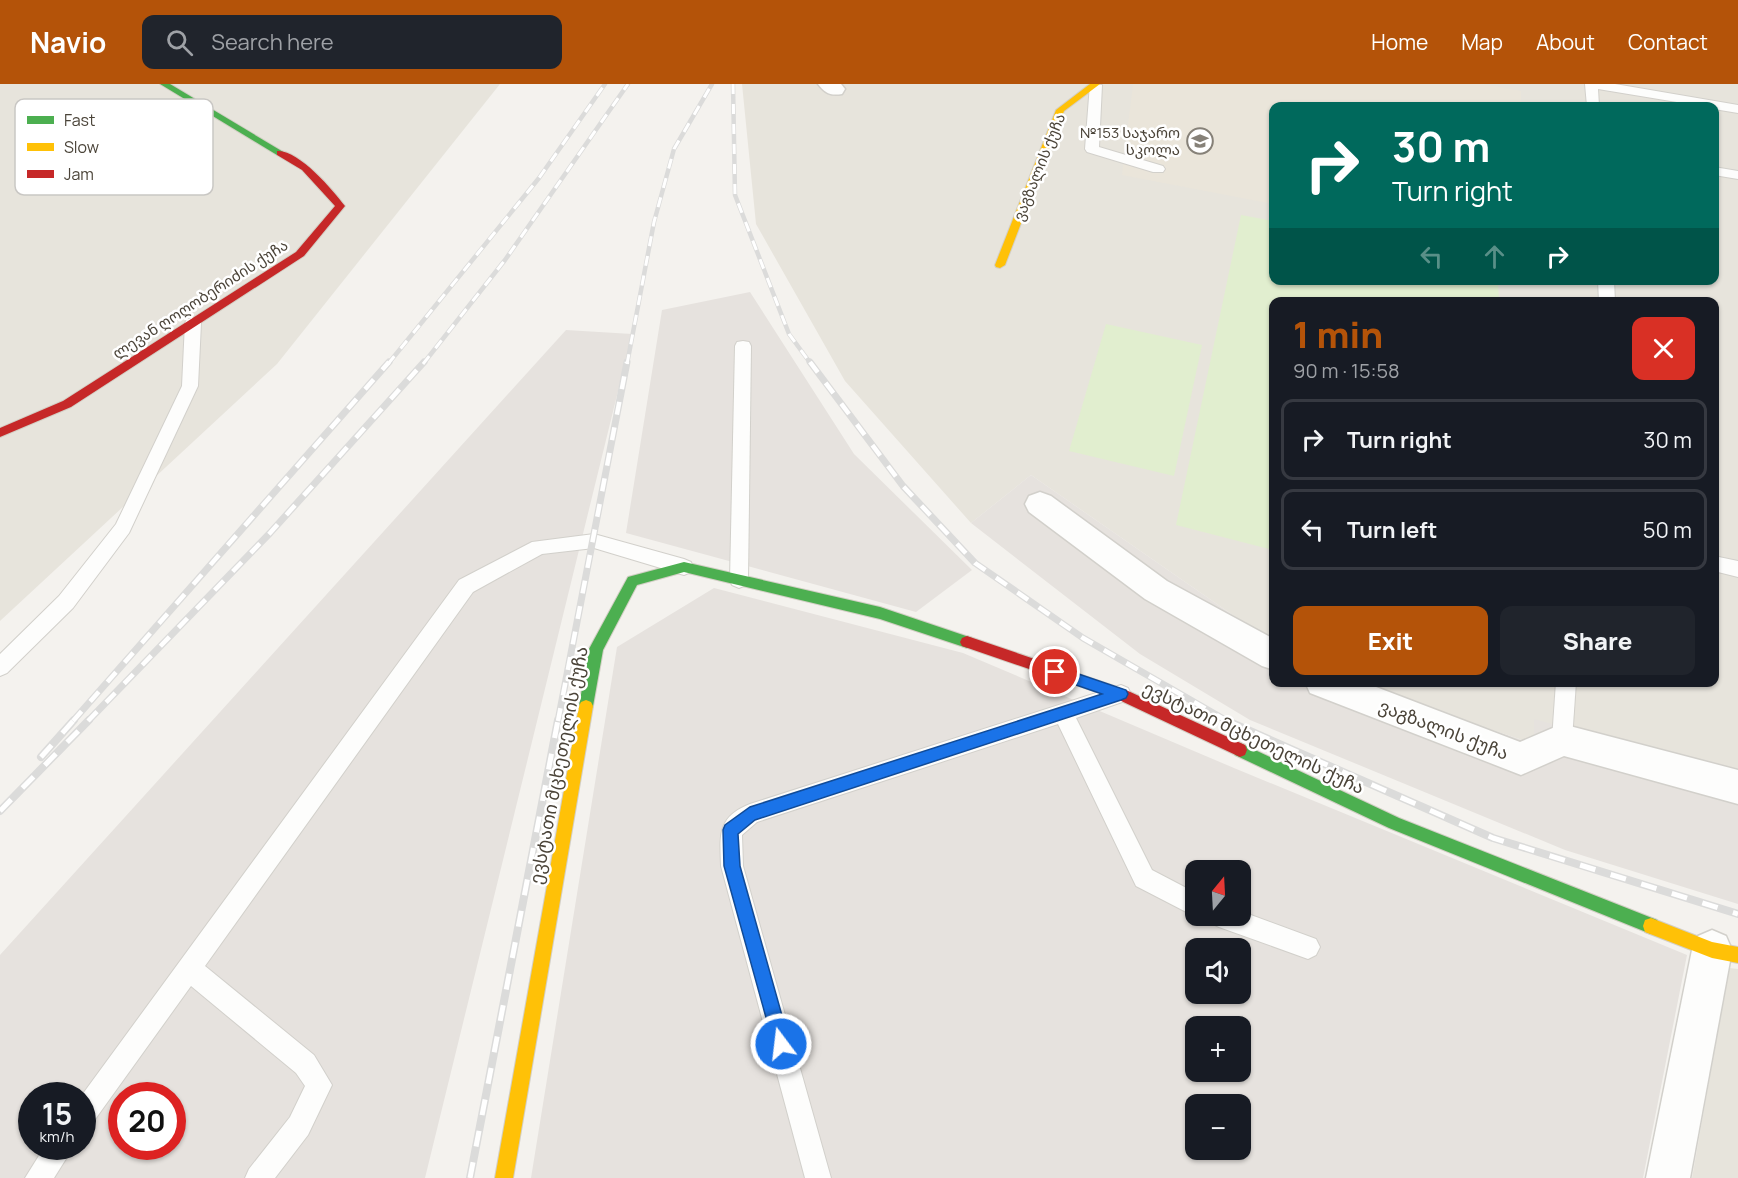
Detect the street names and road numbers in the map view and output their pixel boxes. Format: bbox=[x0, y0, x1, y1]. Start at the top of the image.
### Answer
street label: ვაგზალის ქუჩა bbox=[1008, 110, 1070, 224]
street label: ლევან ღოღობერიძის ქუჩა bbox=[108, 234, 292, 364]
street label: ევსტათი მცხეთელის ქუჩა bbox=[523, 644, 593, 886]
street label: ევსტათი მცხეთელის ქუჩა bbox=[1139, 675, 1369, 799]
street label: ვაგზალის ქუჩა bbox=[1376, 693, 1512, 765]

